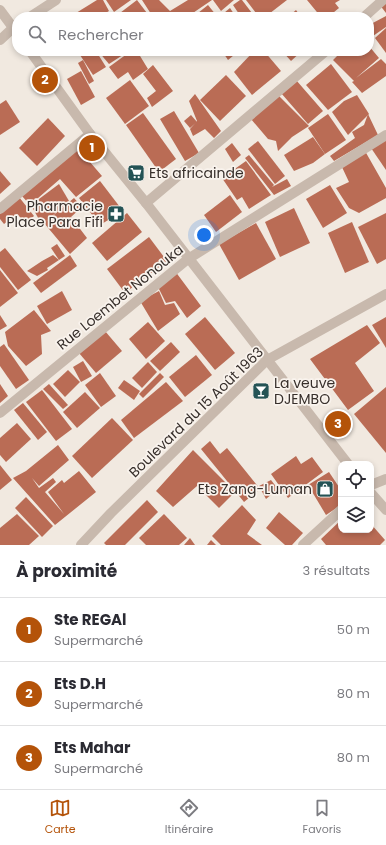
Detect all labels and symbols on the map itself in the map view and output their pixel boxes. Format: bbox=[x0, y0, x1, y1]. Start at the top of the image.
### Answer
pin: 2 bbox=[32, 65, 58, 95]
pin: 1 bbox=[79, 133, 105, 163]
supermarket icon: Ets africainde bbox=[126, 163, 146, 183]
place label: Ets africainde bbox=[149, 163, 244, 183]
place label: Pharmacie Place Para Fifi bbox=[7, 196, 103, 232]
pharmacy icon: Pharmacie Place Para Fifi bbox=[106, 204, 126, 224]
your location bbox=[194, 225, 214, 245]
street label: Rue Loembet Nonouka bbox=[53, 240, 187, 354]
street label: Boulevard du 15 Août 1963 bbox=[124, 342, 268, 482]
place label: La veuve DJEMBO bbox=[274, 373, 336, 409]
bar icon: La veuve DJEMBO bbox=[251, 381, 271, 401]
pin: 3 bbox=[325, 409, 351, 439]
place label: Ets Zang-Luman bbox=[198, 479, 312, 499]
shop icon: Ets Zang-Luman bbox=[315, 479, 335, 499]

